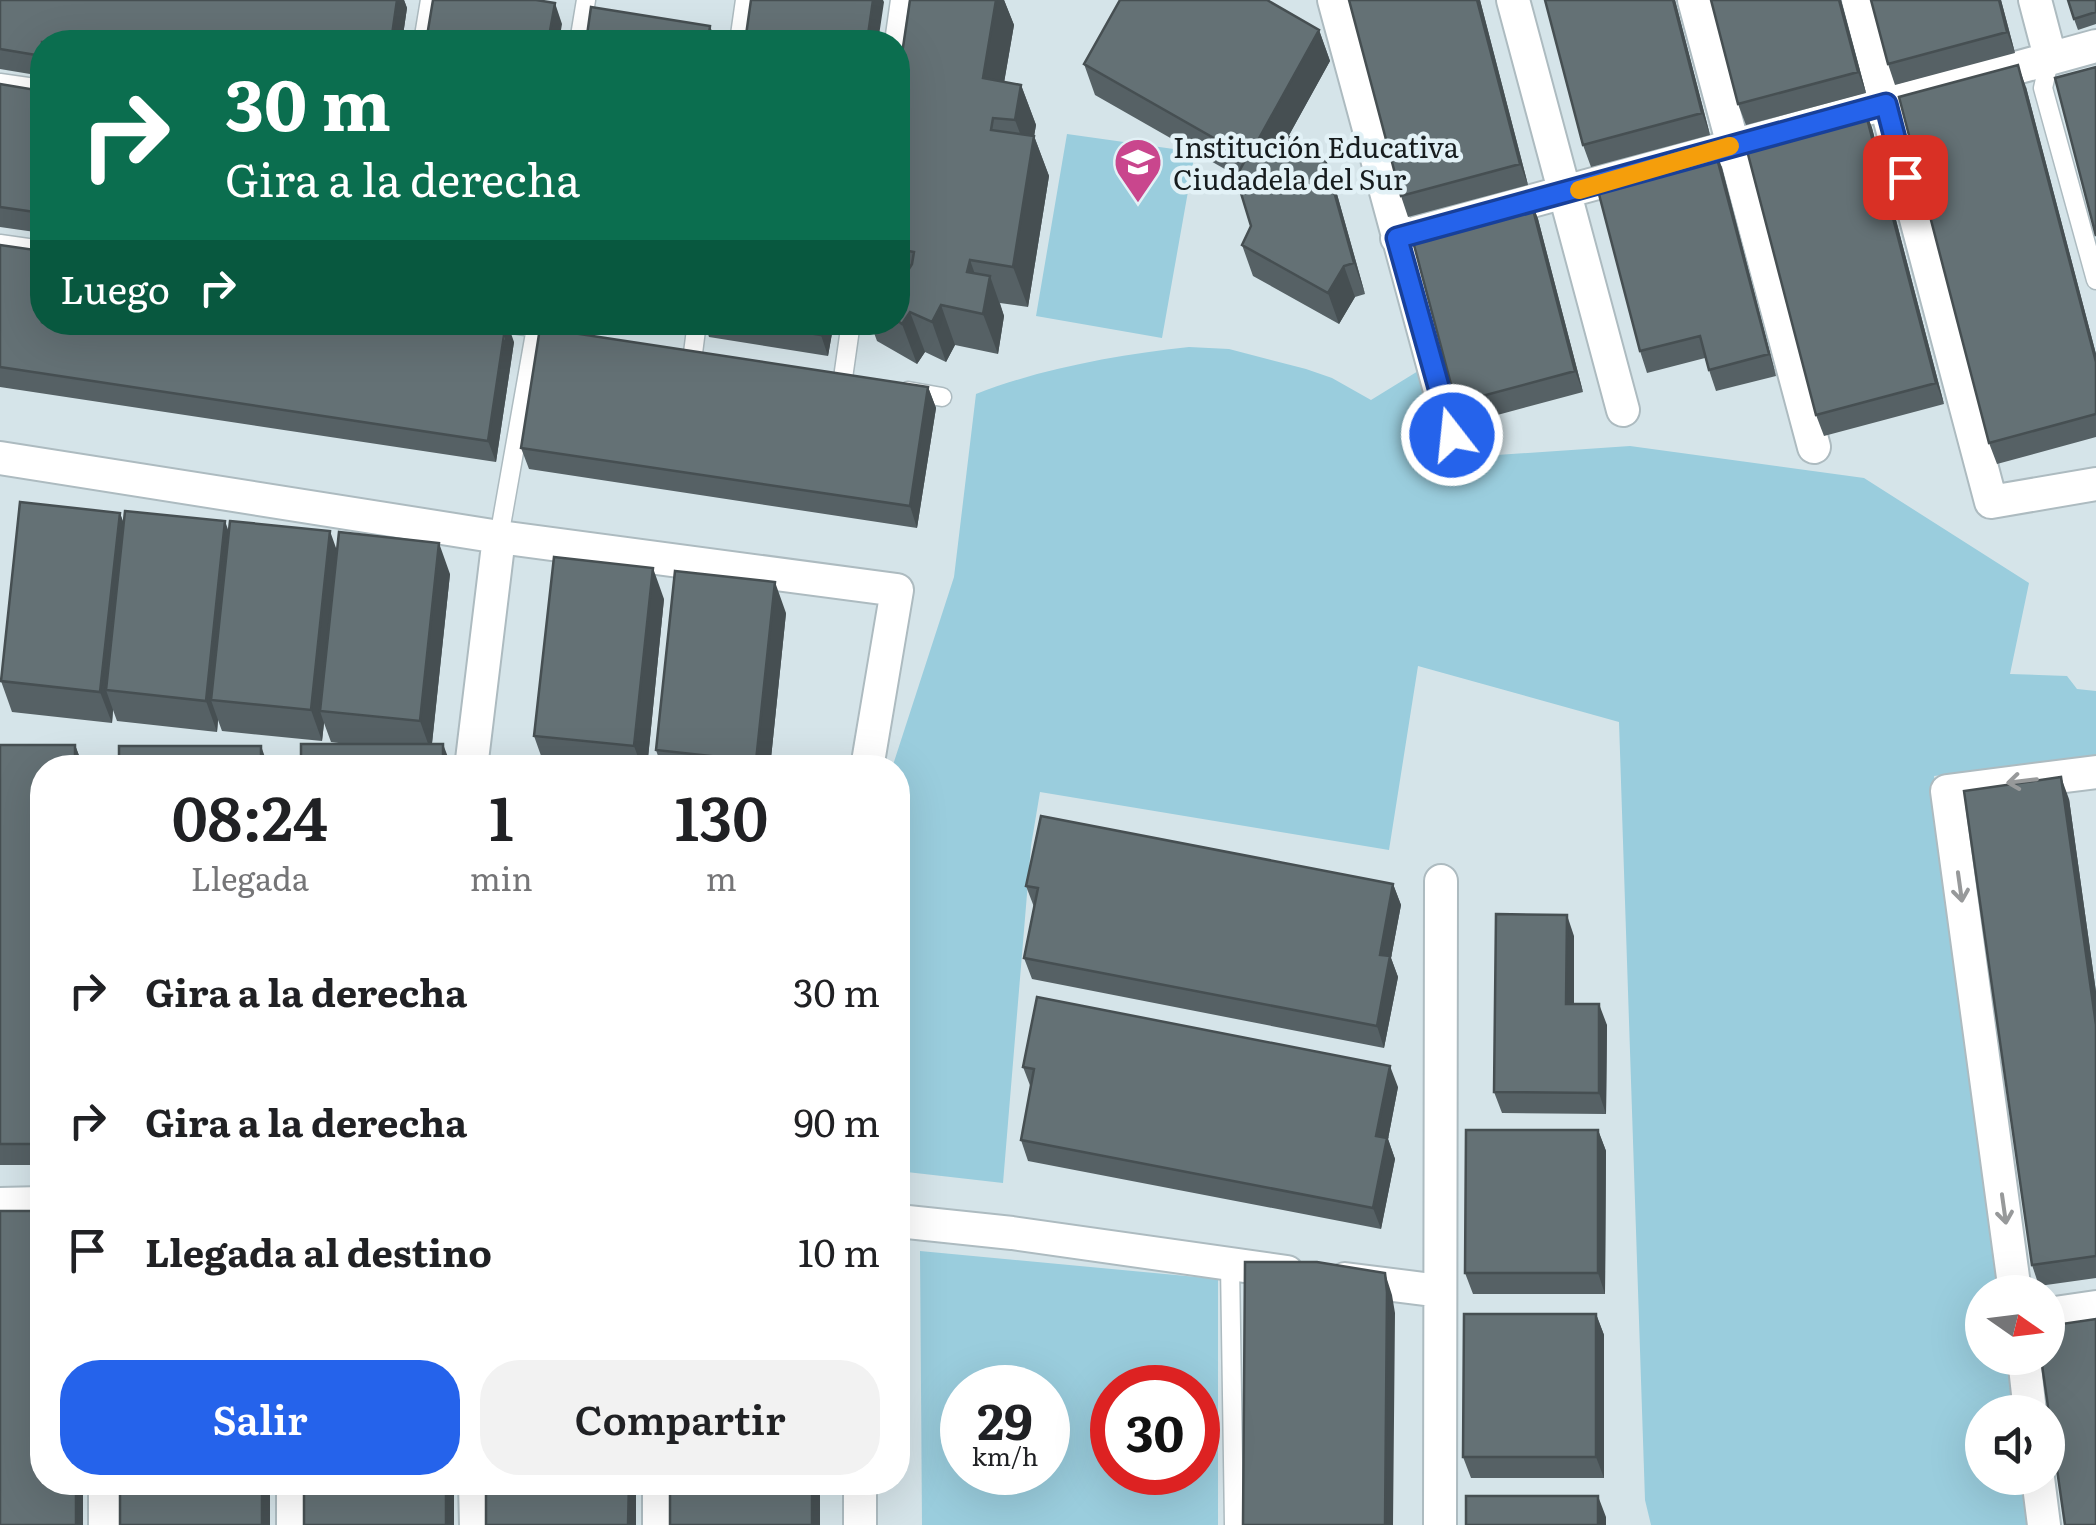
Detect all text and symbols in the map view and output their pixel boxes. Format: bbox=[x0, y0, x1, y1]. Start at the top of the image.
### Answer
text: 30 m bbox=[225, 49, 391, 153]
icon: right bbox=[60, 70, 190, 200]
place label: Institución Educativa Ciudadela del Sur bbox=[1173, 125, 1459, 199]
pin bbox=[1863, 135, 1948, 220]
school or university icon: Institución Educativa Ciudadela del Sur bbox=[1112, 136, 1164, 204]
text: Gira a la derecha bbox=[225, 144, 580, 211]
icon: arrive bbox=[1878, 150, 1933, 205]
text: Luego bbox=[60, 259, 170, 316]
icon: right bbox=[190, 260, 245, 315]
position arrow bbox=[1400, 383, 1504, 487]
text: 08:24 bbox=[172, 770, 328, 859]
text: 1 bbox=[489, 770, 514, 859]
text: 130 bbox=[674, 770, 768, 859]
one-way arrow bbox=[2006, 772, 2038, 791]
text: Llegada bbox=[191, 853, 309, 901]
text: min bbox=[470, 853, 533, 901]
text: m bbox=[706, 853, 737, 901]
one-way arrow bbox=[1952, 871, 1970, 903]
text: Gira a la derecha bbox=[145, 962, 467, 1019]
text: 30 m bbox=[793, 962, 880, 1019]
icon: right bbox=[60, 963, 115, 1018]
text: Gira a la derecha bbox=[145, 1092, 467, 1149]
text: 90 m bbox=[794, 1092, 880, 1149]
icon: right bbox=[60, 1093, 115, 1148]
one-way arrow bbox=[1995, 1193, 2014, 1225]
text: Llegada al destino bbox=[145, 1222, 492, 1279]
text: 10 m bbox=[798, 1222, 880, 1279]
icon: arrive bbox=[60, 1223, 115, 1278]
north arrow bbox=[1965, 1275, 2065, 1375]
map controls bbox=[1965, 1275, 2065, 1495]
button: Salir bbox=[60, 1360, 460, 1475]
button: Compartir bbox=[480, 1360, 880, 1475]
speed limit sign: 30 bbox=[1090, 1365, 1220, 1495]
text: 29 bbox=[977, 1381, 1033, 1455]
button: sound bbox=[1965, 1395, 2065, 1495]
text: km/h bbox=[972, 1437, 1038, 1474]

